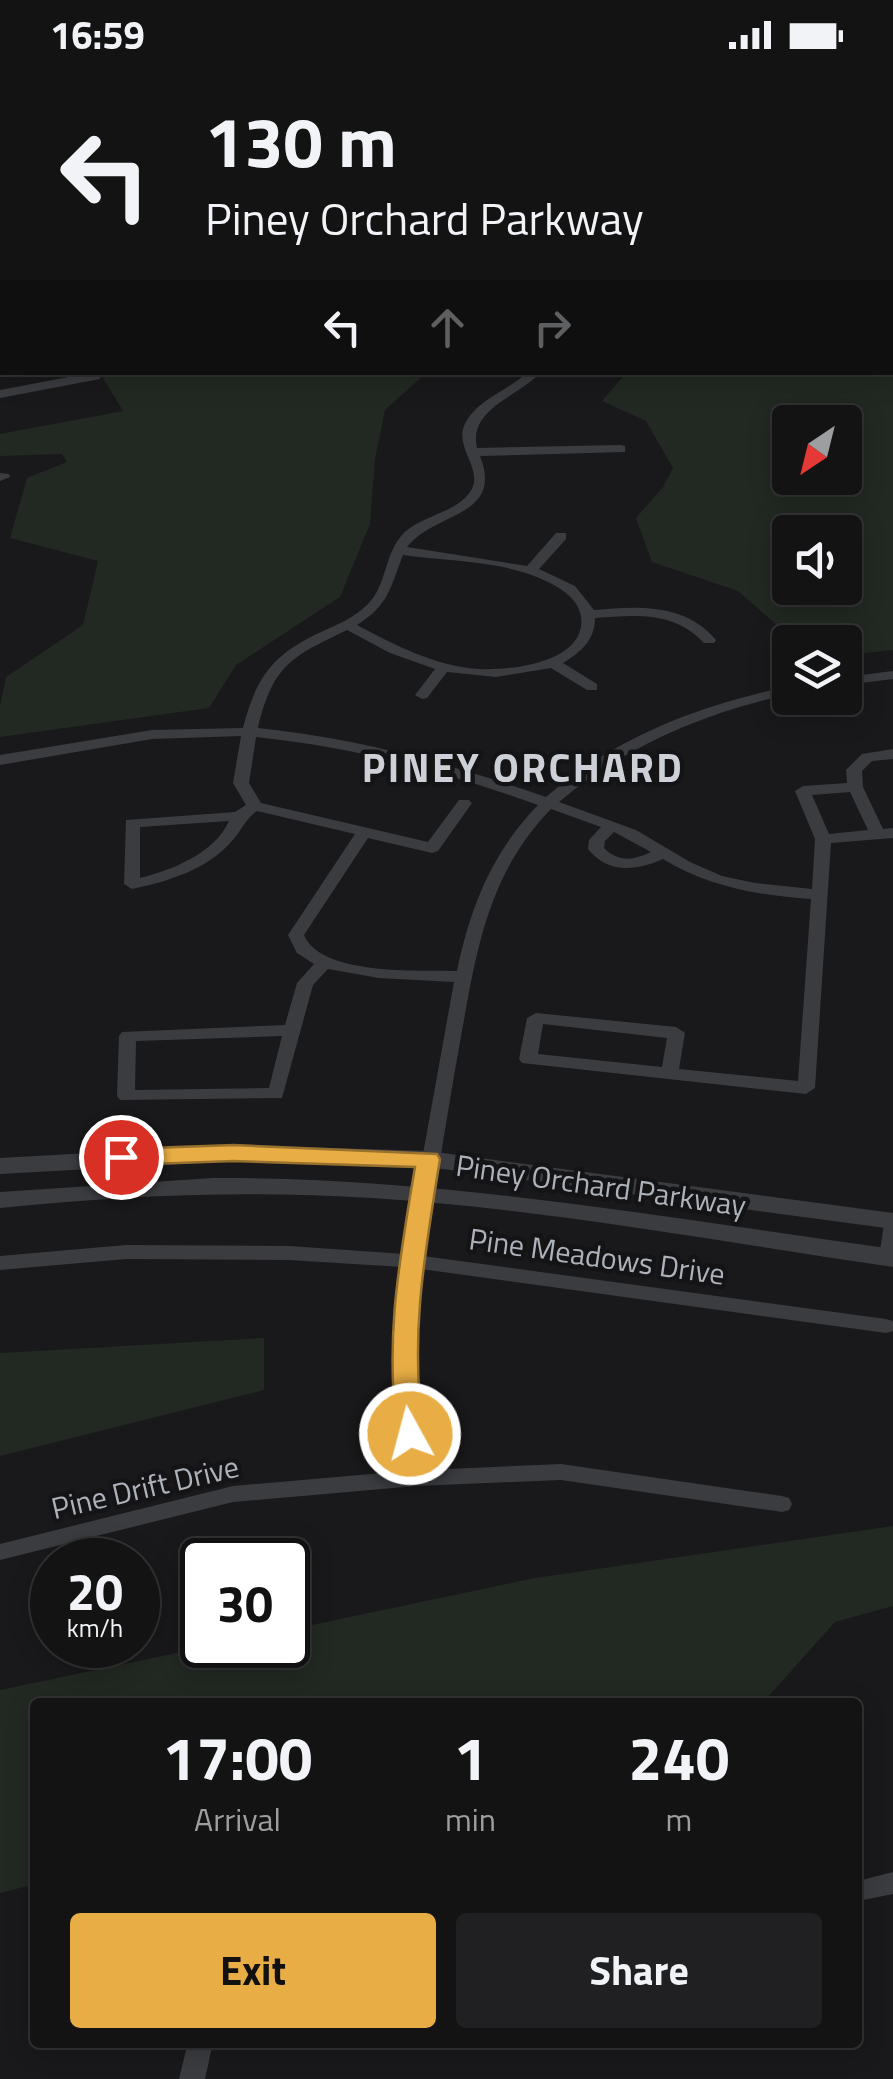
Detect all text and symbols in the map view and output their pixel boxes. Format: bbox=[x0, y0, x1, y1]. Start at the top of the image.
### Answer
text: 16:59 bbox=[50, 6, 145, 64]
text: 130 m bbox=[205, 88, 397, 194]
icon: left bbox=[40, 110, 170, 240]
text: Piney Orchard Parkway bbox=[205, 184, 644, 252]
icon: left bbox=[315, 300, 370, 355]
icon: ahead bbox=[420, 300, 475, 355]
icon: right bbox=[525, 300, 580, 355]
north arrow bbox=[772, 405, 862, 495]
map controls bbox=[772, 405, 862, 715]
button: sound bbox=[772, 515, 862, 605]
button: layers bbox=[772, 625, 862, 715]
district label: PINEY ORCHARD bbox=[362, 737, 684, 798]
pin bbox=[79, 1115, 164, 1200]
icon: arrive bbox=[94, 1130, 149, 1185]
street label: Piney Orchard Parkway bbox=[453, 1142, 749, 1228]
street label: Pine Meadows Drive bbox=[466, 1215, 728, 1297]
position arrow bbox=[358, 1382, 462, 1486]
street label: Pine Drift Drive bbox=[47, 1443, 243, 1531]
speed limit sign: 30 bbox=[180, 1538, 310, 1668]
text: 20 bbox=[67, 1553, 123, 1629]
text: km/h bbox=[67, 1609, 123, 1647]
text: 17:00 bbox=[163, 1712, 312, 1803]
text: 1 bbox=[454, 1712, 487, 1803]
text: 240 bbox=[629, 1712, 729, 1803]
text: Arrival bbox=[194, 1795, 281, 1843]
text: min bbox=[445, 1795, 496, 1843]
text: m bbox=[666, 1795, 692, 1843]
button: Exit bbox=[70, 1913, 436, 2028]
button: Share bbox=[456, 1913, 822, 2028]

